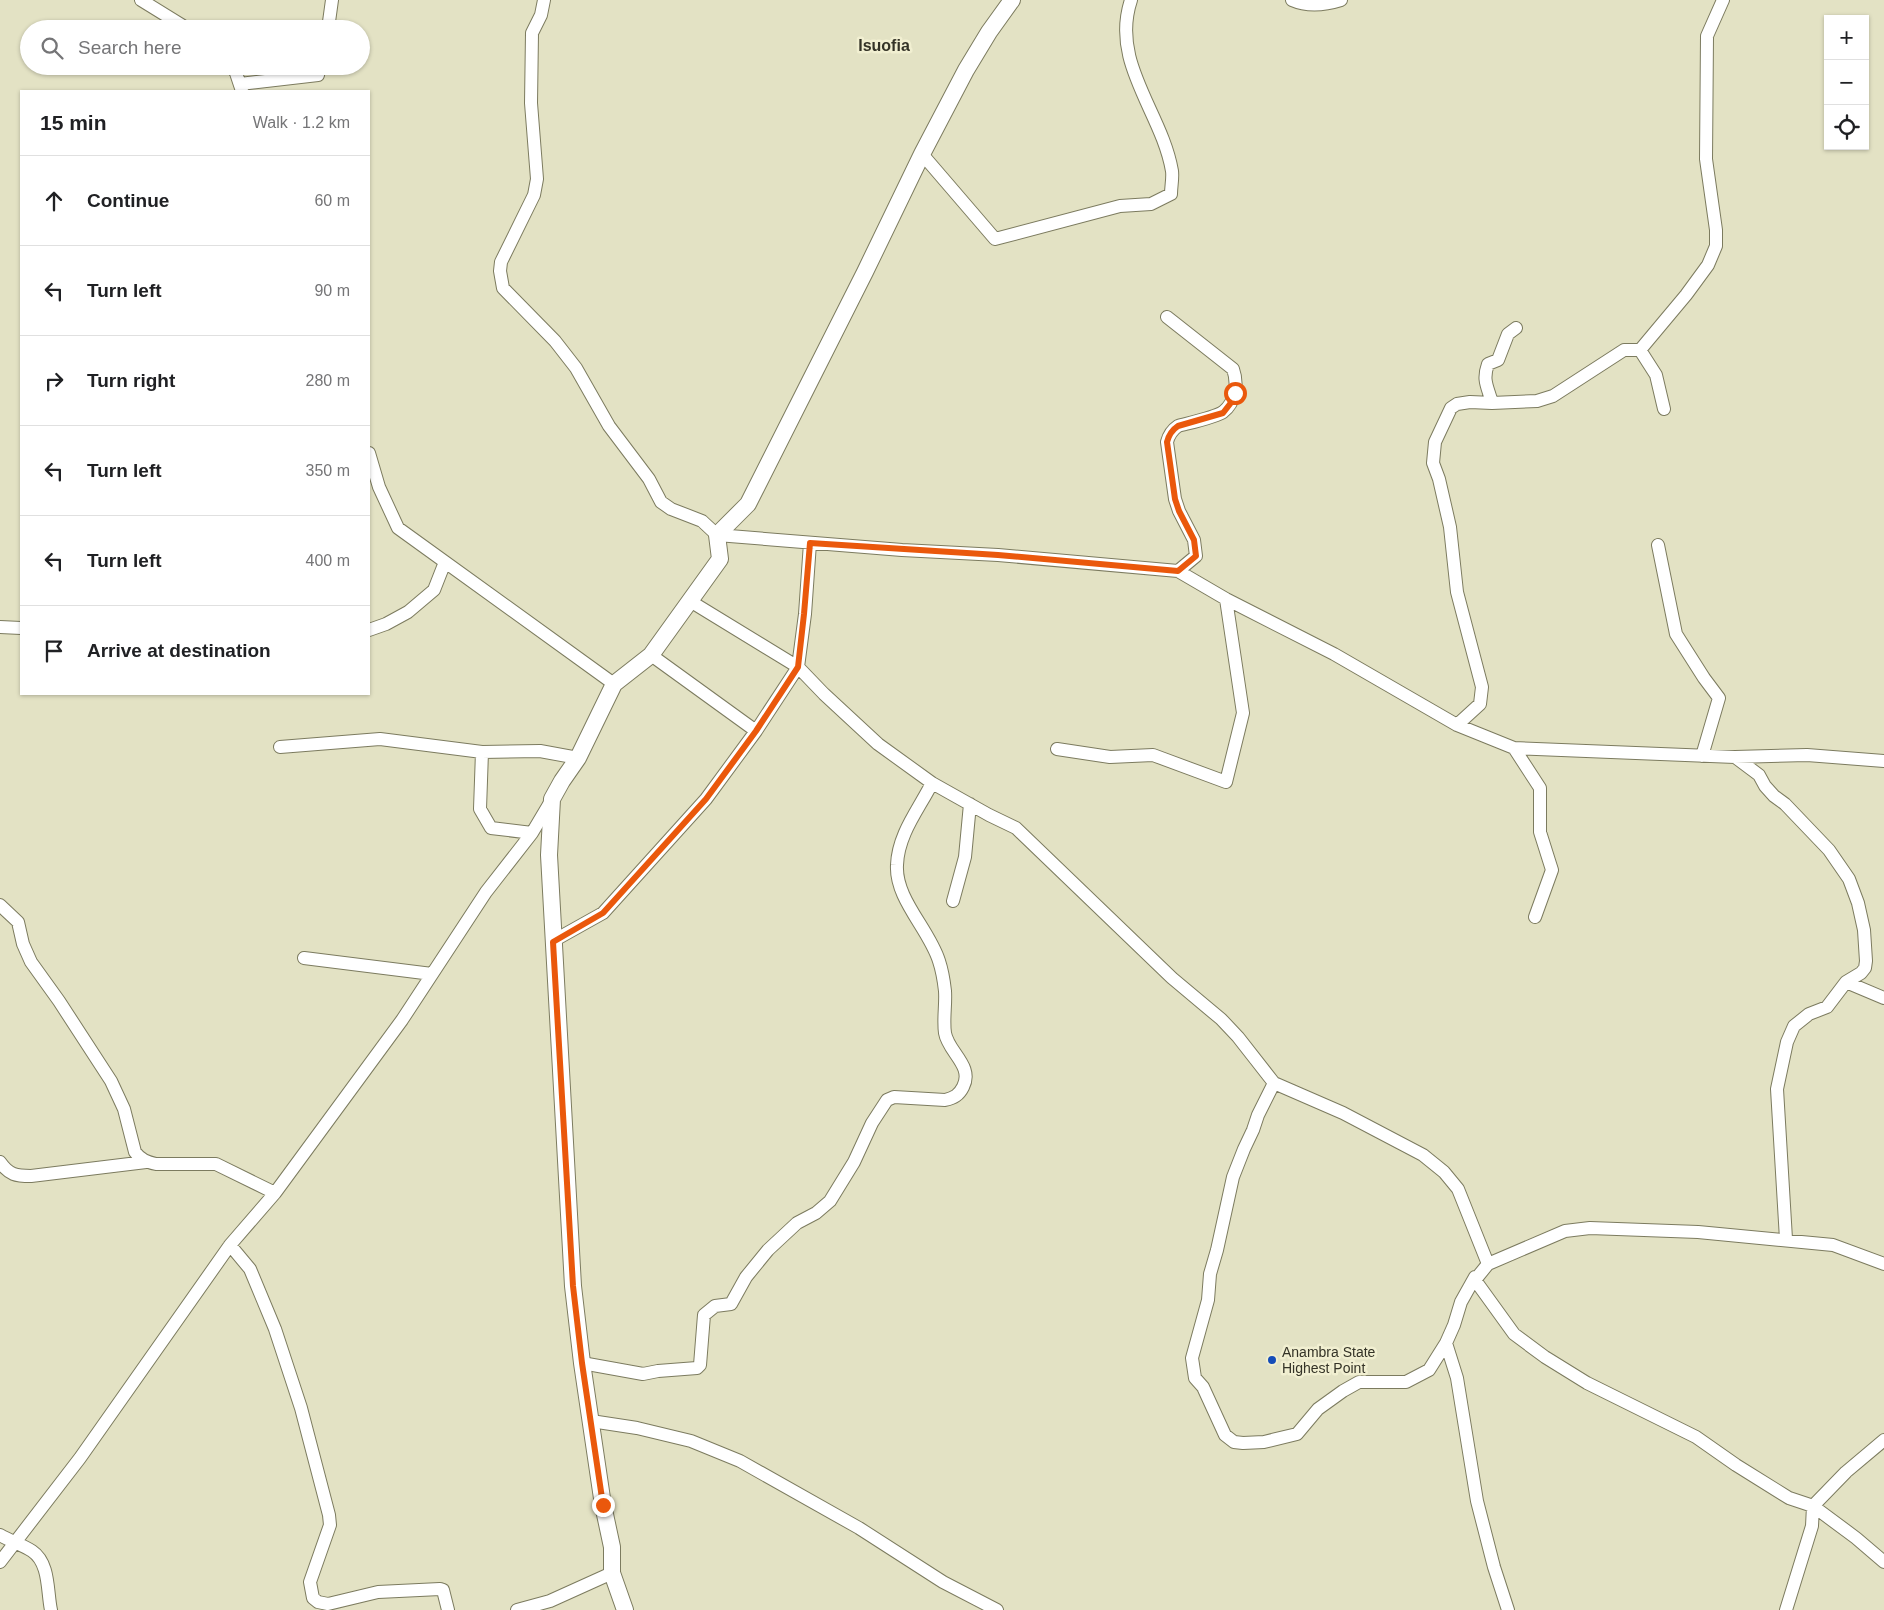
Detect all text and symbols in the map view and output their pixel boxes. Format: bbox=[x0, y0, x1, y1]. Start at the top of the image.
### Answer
map controls bbox=[1824, 15, 1869, 150]
button: + bbox=[1824, 15, 1869, 60]
search box bbox=[20, 20, 370, 75]
icon: search bbox=[38, 34, 66, 62]
text: Search here bbox=[78, 37, 182, 58]
district label: Isuofia bbox=[858, 37, 910, 54]
button: − bbox=[1824, 60, 1869, 105]
button: locate bbox=[1824, 105, 1869, 150]
text: 15 min bbox=[40, 111, 107, 134]
text: Walk · 1.2 km bbox=[253, 114, 350, 131]
icon: ahead bbox=[40, 187, 68, 215]
text: Continue bbox=[87, 190, 169, 211]
text: 60 m bbox=[314, 192, 350, 209]
icon: left bbox=[40, 277, 68, 305]
text: Turn left bbox=[87, 280, 162, 301]
text: 90 m bbox=[314, 282, 350, 299]
icon: right bbox=[40, 367, 68, 395]
text: Turn right bbox=[87, 370, 175, 391]
text: 280 m bbox=[306, 372, 350, 389]
route start bbox=[1224, 382, 1247, 405]
icon: left bbox=[40, 457, 68, 485]
text: Turn left bbox=[87, 460, 162, 481]
text: 350 m bbox=[306, 462, 350, 479]
icon: left bbox=[40, 547, 68, 575]
text: Turn left bbox=[87, 550, 162, 571]
text: 400 m bbox=[306, 552, 350, 569]
icon: arrive bbox=[40, 637, 68, 665]
text: Arrive at destination bbox=[87, 640, 271, 661]
place label: Anambra State Highest Point bbox=[1282, 1344, 1376, 1376]
marker: Anambra State Highest Point bbox=[1266, 1354, 1278, 1366]
route end bbox=[592, 1494, 615, 1517]

